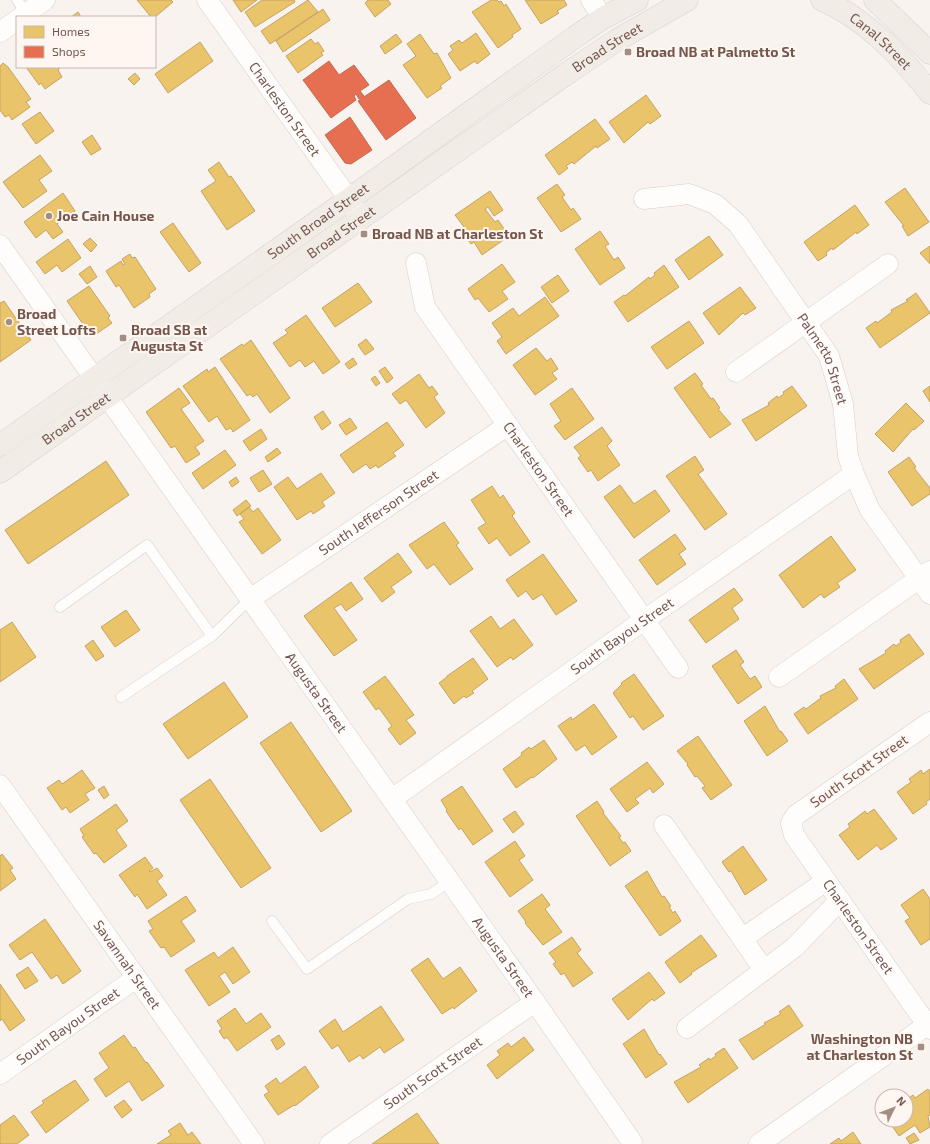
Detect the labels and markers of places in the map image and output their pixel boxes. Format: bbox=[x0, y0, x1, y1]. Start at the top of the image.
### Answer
place label: Broad NB at Palmetto St bbox=[636, 43, 796, 60]
marker: Broad NB at Palmetto St bbox=[623, 47, 633, 57]
place label: Joe Cain House bbox=[57, 207, 155, 224]
marker: Joe Cain House bbox=[44, 211, 54, 221]
place label: Broad NB at Charleston St bbox=[372, 225, 543, 242]
marker: Broad NB at Charleston St bbox=[359, 229, 369, 239]
place label: Broad Street Lofts bbox=[17, 305, 96, 338]
marker: Broad Street Lofts bbox=[4, 317, 14, 327]
place label: Broad SB at Augusta St bbox=[131, 321, 208, 354]
marker: Broad SB at Augusta St bbox=[118, 333, 128, 343]
place label: Washington NB at Charleston St bbox=[806, 1030, 913, 1063]
marker: Washington NB at Charleston St bbox=[916, 1042, 926, 1052]

